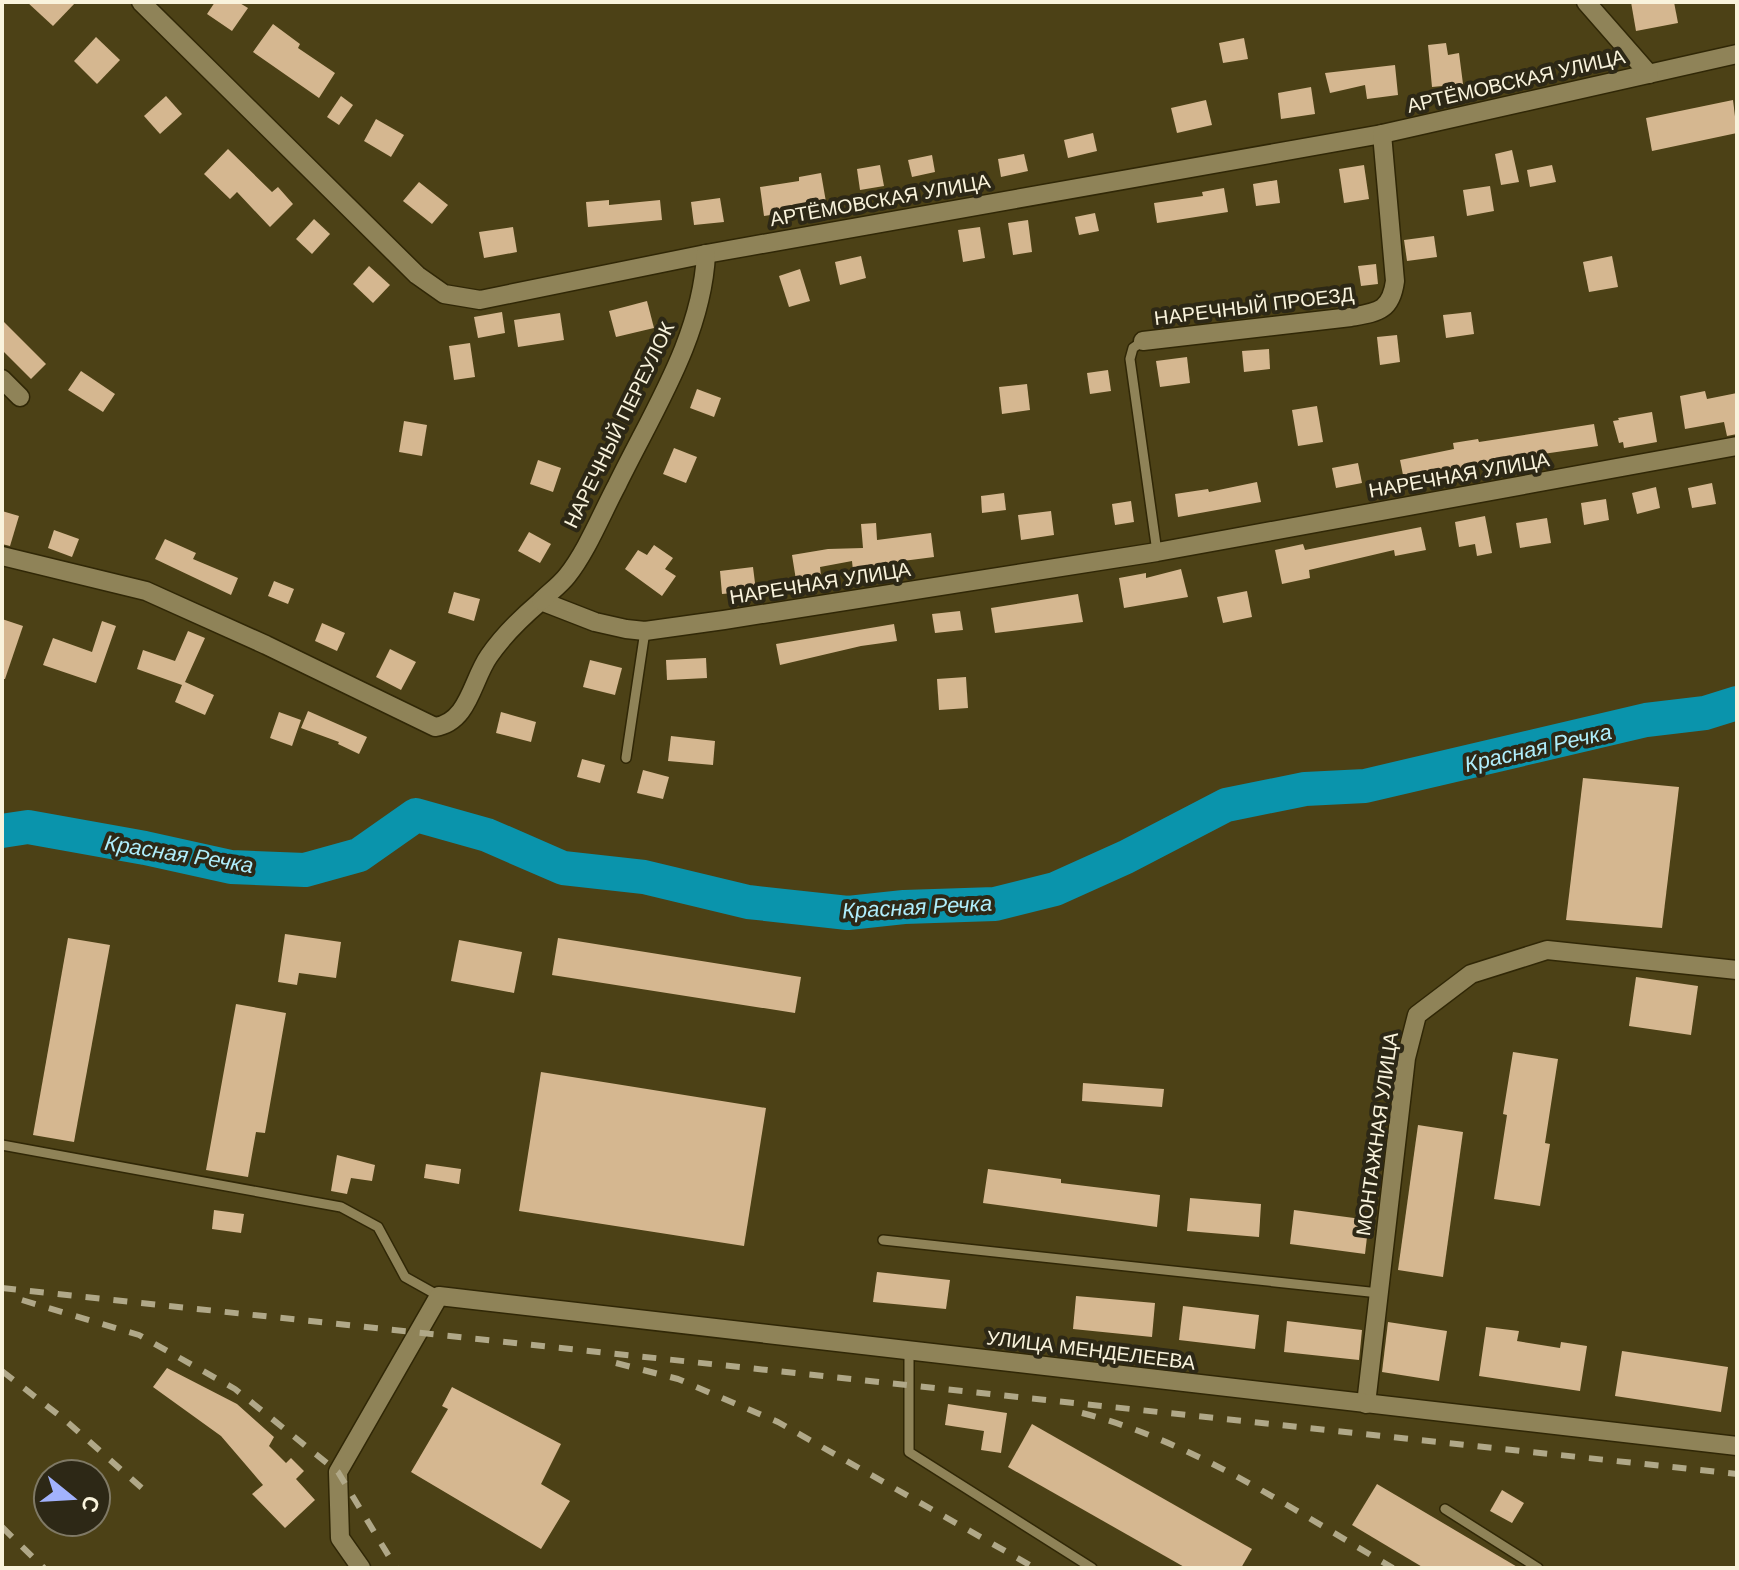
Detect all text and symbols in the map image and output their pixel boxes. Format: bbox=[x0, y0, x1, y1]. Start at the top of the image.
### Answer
street label: АРТЁМОВСКАЯ УЛИЦА bbox=[1404, 43, 1628, 119]
street label: АРТЁМОВСКАЯ УЛИЦА bbox=[768, 168, 993, 232]
street label: НАРЕЧНЫЙ ПРОЕЗД bbox=[1153, 281, 1356, 331]
street label: НАРЕЧНЫЙ ПЕРЕУЛОК bbox=[558, 317, 680, 532]
street label: НАРЕЧНАЯ УЛИЦА bbox=[1367, 446, 1552, 504]
street label: НАРЕЧНАЯ УЛИЦА bbox=[728, 556, 913, 610]
water label: Красная Речка bbox=[1462, 717, 1614, 779]
water label: Красная Речка bbox=[103, 828, 255, 880]
water label: Красная Речка bbox=[841, 889, 993, 925]
street label: МОНТАЖНАЯ УЛИЦА bbox=[1350, 1030, 1404, 1237]
street label: УЛИЦА МЕНДЕЛЕЕВА bbox=[985, 1324, 1198, 1376]
north arrow bbox=[32, 1458, 112, 1538]
text: С bbox=[74, 1492, 107, 1516]

